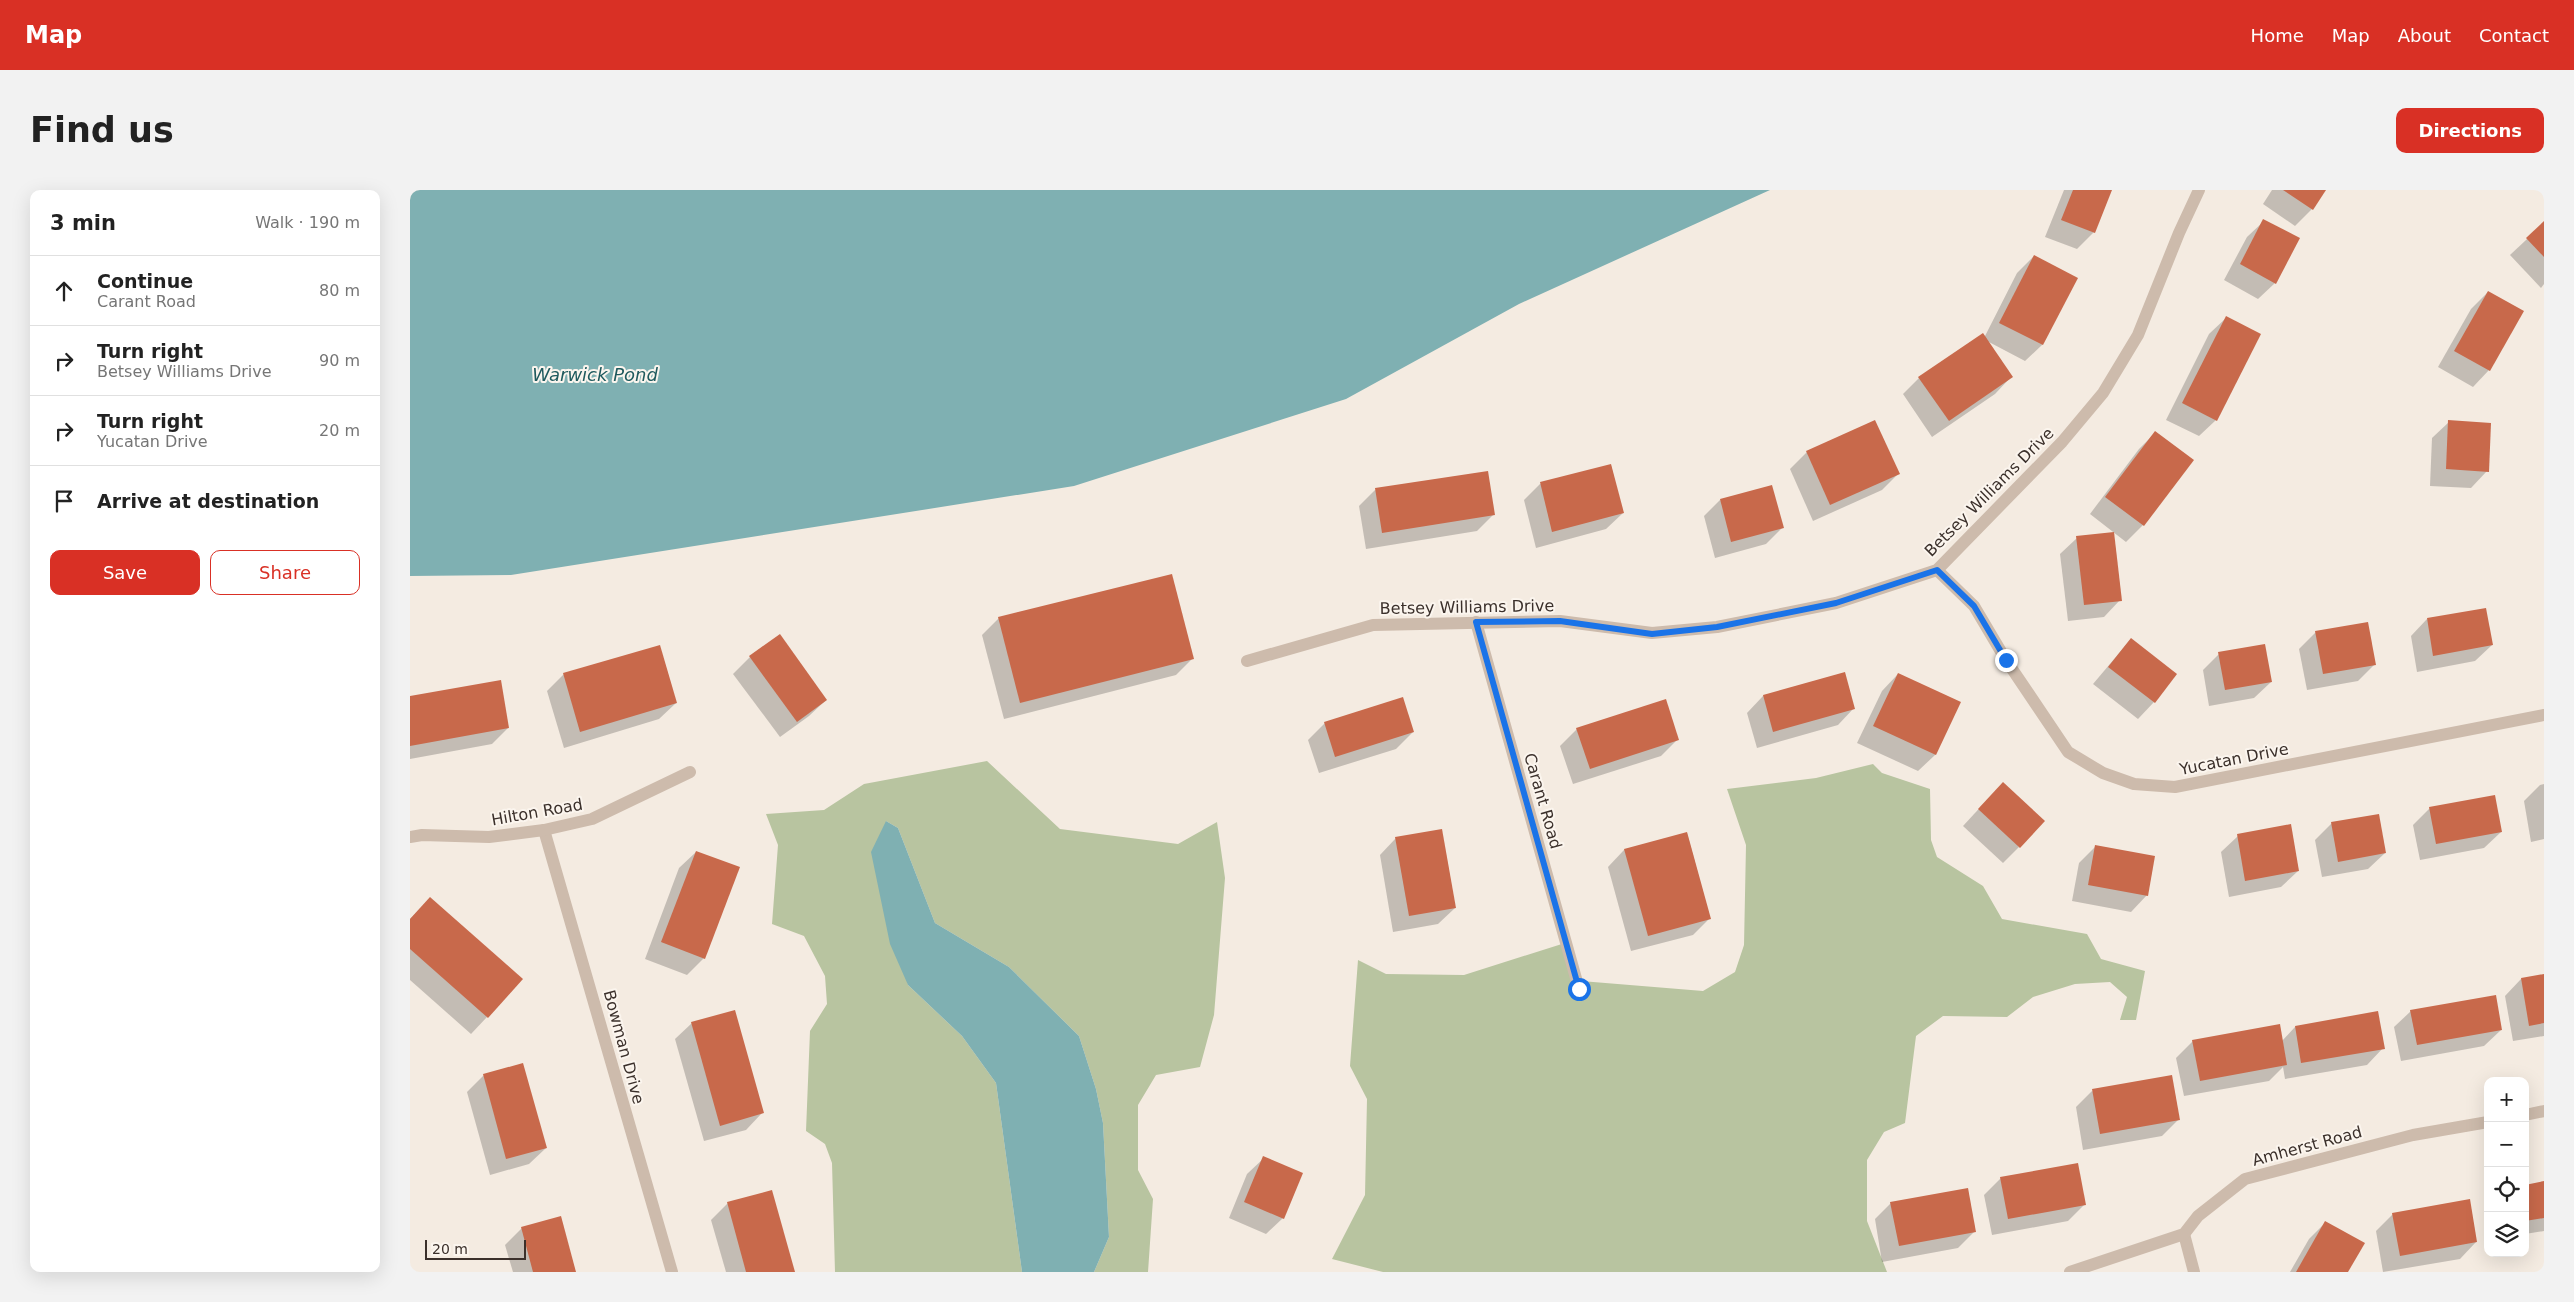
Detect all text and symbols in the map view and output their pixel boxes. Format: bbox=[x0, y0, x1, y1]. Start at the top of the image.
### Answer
text: Map bbox=[25, 21, 82, 49]
text: Home bbox=[2251, 25, 2304, 46]
text: Map bbox=[2332, 25, 2370, 46]
text: About bbox=[2398, 25, 2451, 46]
text: Contact bbox=[2479, 25, 2549, 46]
button: Directions bbox=[2396, 108, 2544, 153]
text: Find us bbox=[30, 110, 174, 150]
text: 3 min bbox=[50, 211, 116, 235]
text: Walk · 190 m bbox=[255, 213, 360, 232]
text: Continue bbox=[97, 270, 193, 292]
icon: ahead bbox=[50, 277, 78, 305]
text: 80 m bbox=[319, 281, 360, 300]
text: Carant Road bbox=[97, 292, 196, 311]
text: Turn right bbox=[97, 340, 203, 362]
icon: right bbox=[50, 347, 78, 375]
text: 90 m bbox=[319, 351, 360, 370]
text: Betsey Williams Drive bbox=[97, 362, 272, 381]
water label: Warwick Pond bbox=[532, 364, 658, 385]
text: Turn right bbox=[97, 410, 203, 432]
icon: right bbox=[50, 417, 78, 445]
text: 20 m bbox=[319, 421, 360, 440]
street label: Betsey Williams Drive bbox=[1921, 424, 2057, 560]
text: Yucatan Drive bbox=[97, 432, 208, 451]
icon: arrive bbox=[50, 487, 78, 515]
text: Arrive at destination bbox=[97, 490, 319, 512]
button: Save bbox=[50, 550, 200, 595]
button: Share bbox=[210, 550, 360, 595]
street label: Betsey Williams Drive bbox=[1380, 596, 1554, 618]
route end bbox=[1995, 649, 2018, 672]
street label: Yucatan Drive bbox=[2177, 739, 2290, 779]
street label: Carant Road bbox=[1520, 751, 1566, 851]
street label: Hilton Road bbox=[490, 795, 584, 829]
route start bbox=[1568, 978, 1591, 1001]
street label: Bowman Drive bbox=[600, 988, 648, 1106]
map controls bbox=[2484, 1077, 2529, 1257]
button: + bbox=[2484, 1077, 2529, 1122]
street label: Amherst Road bbox=[2250, 1122, 2364, 1170]
button: − bbox=[2484, 1122, 2529, 1167]
button: locate bbox=[2484, 1167, 2529, 1212]
button: layers bbox=[2484, 1212, 2529, 1257]
scale bar bbox=[425, 1237, 526, 1260]
text: 20 m bbox=[432, 1241, 468, 1257]

